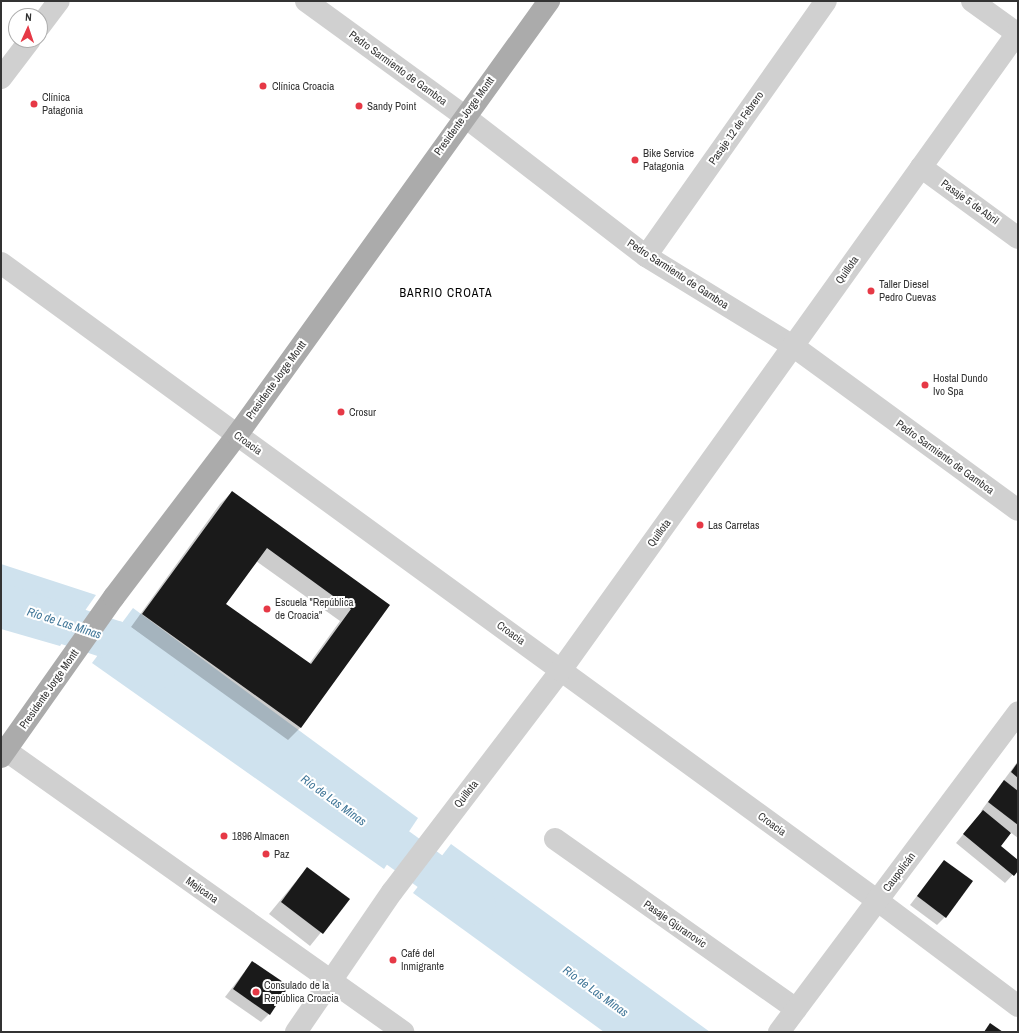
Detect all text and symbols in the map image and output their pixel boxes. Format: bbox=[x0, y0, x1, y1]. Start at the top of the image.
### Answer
north arrow bbox=[8, 8, 48, 48]
text: N bbox=[25, 10, 32, 24]
street label: Pedro Sarmiento de Gamboa bbox=[346, 28, 450, 108]
street label: Presidente Jorge Montt bbox=[431, 74, 497, 158]
place label: Clínica Croacia bbox=[272, 79, 334, 93]
marker: Clínica Croacia bbox=[257, 80, 269, 92]
street label: Pasaje 12 de Febrero bbox=[706, 89, 766, 167]
place label: Clínica Patagonia bbox=[42, 91, 83, 117]
marker: Clínica Patagonia bbox=[29, 99, 39, 109]
place label: Sandy Point bbox=[367, 99, 416, 113]
marker: Sandy Point bbox=[354, 101, 364, 111]
place label: Bike Service Patagonia bbox=[643, 147, 694, 173]
marker: Bike Service Patagonia bbox=[630, 155, 640, 165]
street label: Pasaje 5 de Abril bbox=[938, 176, 1002, 228]
street label: Pedro Sarmiento de Gamboa bbox=[625, 236, 731, 312]
street label: Quillota bbox=[833, 253, 861, 287]
place label: Taller Diesel Pedro Cuevas bbox=[879, 278, 936, 304]
marker: Taller Diesel Pedro Cuevas bbox=[866, 286, 876, 296]
district label: BARRIO CROATA bbox=[399, 287, 493, 301]
street label: Presidente Jorge Montt bbox=[243, 338, 309, 422]
place label: Hostal Dundo Ivo Spa bbox=[933, 372, 988, 398]
marker: Hostal Dundo Ivo Spa bbox=[920, 380, 930, 390]
place label: Crosur bbox=[349, 405, 376, 419]
marker: Crosur bbox=[336, 407, 346, 417]
street label: Pedro Sarmiento de Gamboa bbox=[893, 417, 997, 497]
street label: Croacia bbox=[231, 428, 265, 458]
street label: Quillota bbox=[645, 517, 673, 549]
place label: Las Carretas bbox=[708, 518, 760, 532]
marker: Las Carretas bbox=[695, 520, 705, 530]
place label: Escuela "República de Croacia" bbox=[275, 596, 353, 622]
marker: Escuela "República de Croacia" bbox=[262, 604, 272, 614]
water label: Río de Las Minas bbox=[25, 605, 103, 643]
street label: Croacia bbox=[494, 618, 528, 648]
street label: Presidente Jorge Montt bbox=[17, 647, 81, 731]
water label: Río de Las Minas bbox=[298, 773, 368, 829]
street label: Quillota bbox=[451, 778, 481, 810]
street label: Croacia bbox=[755, 809, 789, 839]
place label: 1896 Almacen bbox=[232, 829, 290, 843]
marker: 1896 Almacen bbox=[219, 831, 229, 841]
place label: Paz bbox=[274, 847, 290, 861]
marker: Paz bbox=[261, 849, 271, 859]
street label: Caupolicán bbox=[880, 850, 918, 894]
street label: Mejicana bbox=[183, 874, 221, 906]
street label: Pasaje Gjuranovic bbox=[641, 897, 709, 951]
place label: Café del Inmigrante bbox=[401, 947, 444, 973]
marker: Café del Inmigrante bbox=[388, 955, 398, 965]
water label: Río de Las Minas bbox=[560, 964, 630, 1020]
place label: Consulado de la República Croacia bbox=[264, 979, 339, 1005]
marker: Consulado de la República Croacia bbox=[251, 987, 261, 997]

